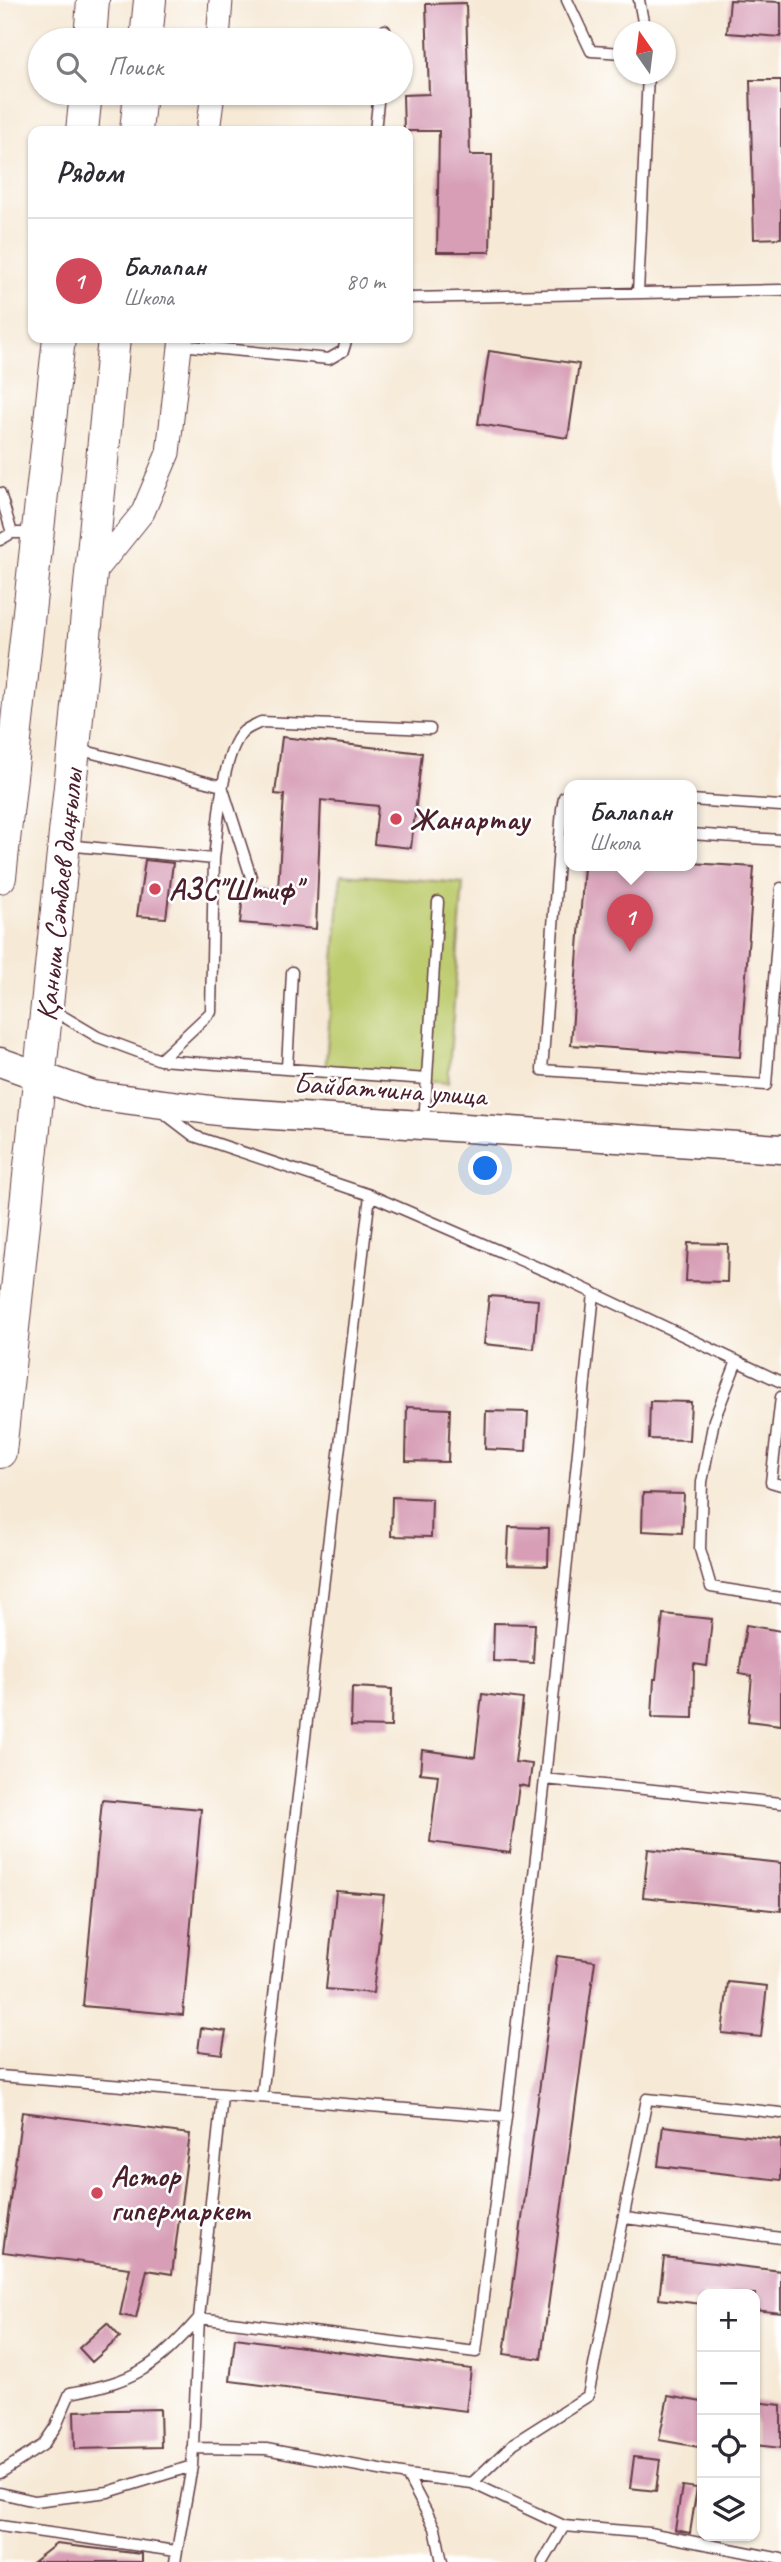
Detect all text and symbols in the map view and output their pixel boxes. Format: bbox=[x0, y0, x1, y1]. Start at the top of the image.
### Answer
north arrow bbox=[613, 21, 676, 84]
search box bbox=[28, 28, 413, 105]
icon: search bbox=[52, 48, 90, 86]
text: Поиск bbox=[108, 50, 163, 83]
text: Рядом bbox=[56, 153, 123, 191]
text: Балапан bbox=[123, 250, 206, 283]
text: 1 bbox=[74, 267, 84, 296]
text: 80 m bbox=[346, 267, 385, 296]
text: Школа bbox=[123, 283, 174, 312]
street label: Қаныш Сәтбаев даңғылы bbox=[27, 765, 91, 1023]
popup bbox=[564, 780, 697, 871]
text: Балапан bbox=[589, 795, 672, 828]
place label: Жанартау bbox=[410, 800, 532, 838]
marker: Жанартау bbox=[388, 811, 404, 827]
text: Школа bbox=[589, 828, 640, 857]
place label: АЗС"Штиф" bbox=[169, 870, 308, 908]
marker: АЗС"Штиф" bbox=[147, 881, 163, 897]
pin: 1 bbox=[607, 894, 653, 952]
street label: Байбатчина улица bbox=[292, 1063, 490, 1115]
your location bbox=[468, 1151, 502, 1185]
place label: Астор гипермаркет bbox=[111, 2157, 252, 2229]
marker: Астор гипермаркет bbox=[89, 2185, 105, 2201]
map controls bbox=[697, 2289, 760, 2541]
button: + bbox=[697, 2289, 760, 2352]
button: − bbox=[697, 2352, 760, 2415]
button: locate bbox=[697, 2415, 760, 2478]
button: layers bbox=[697, 2478, 760, 2541]

